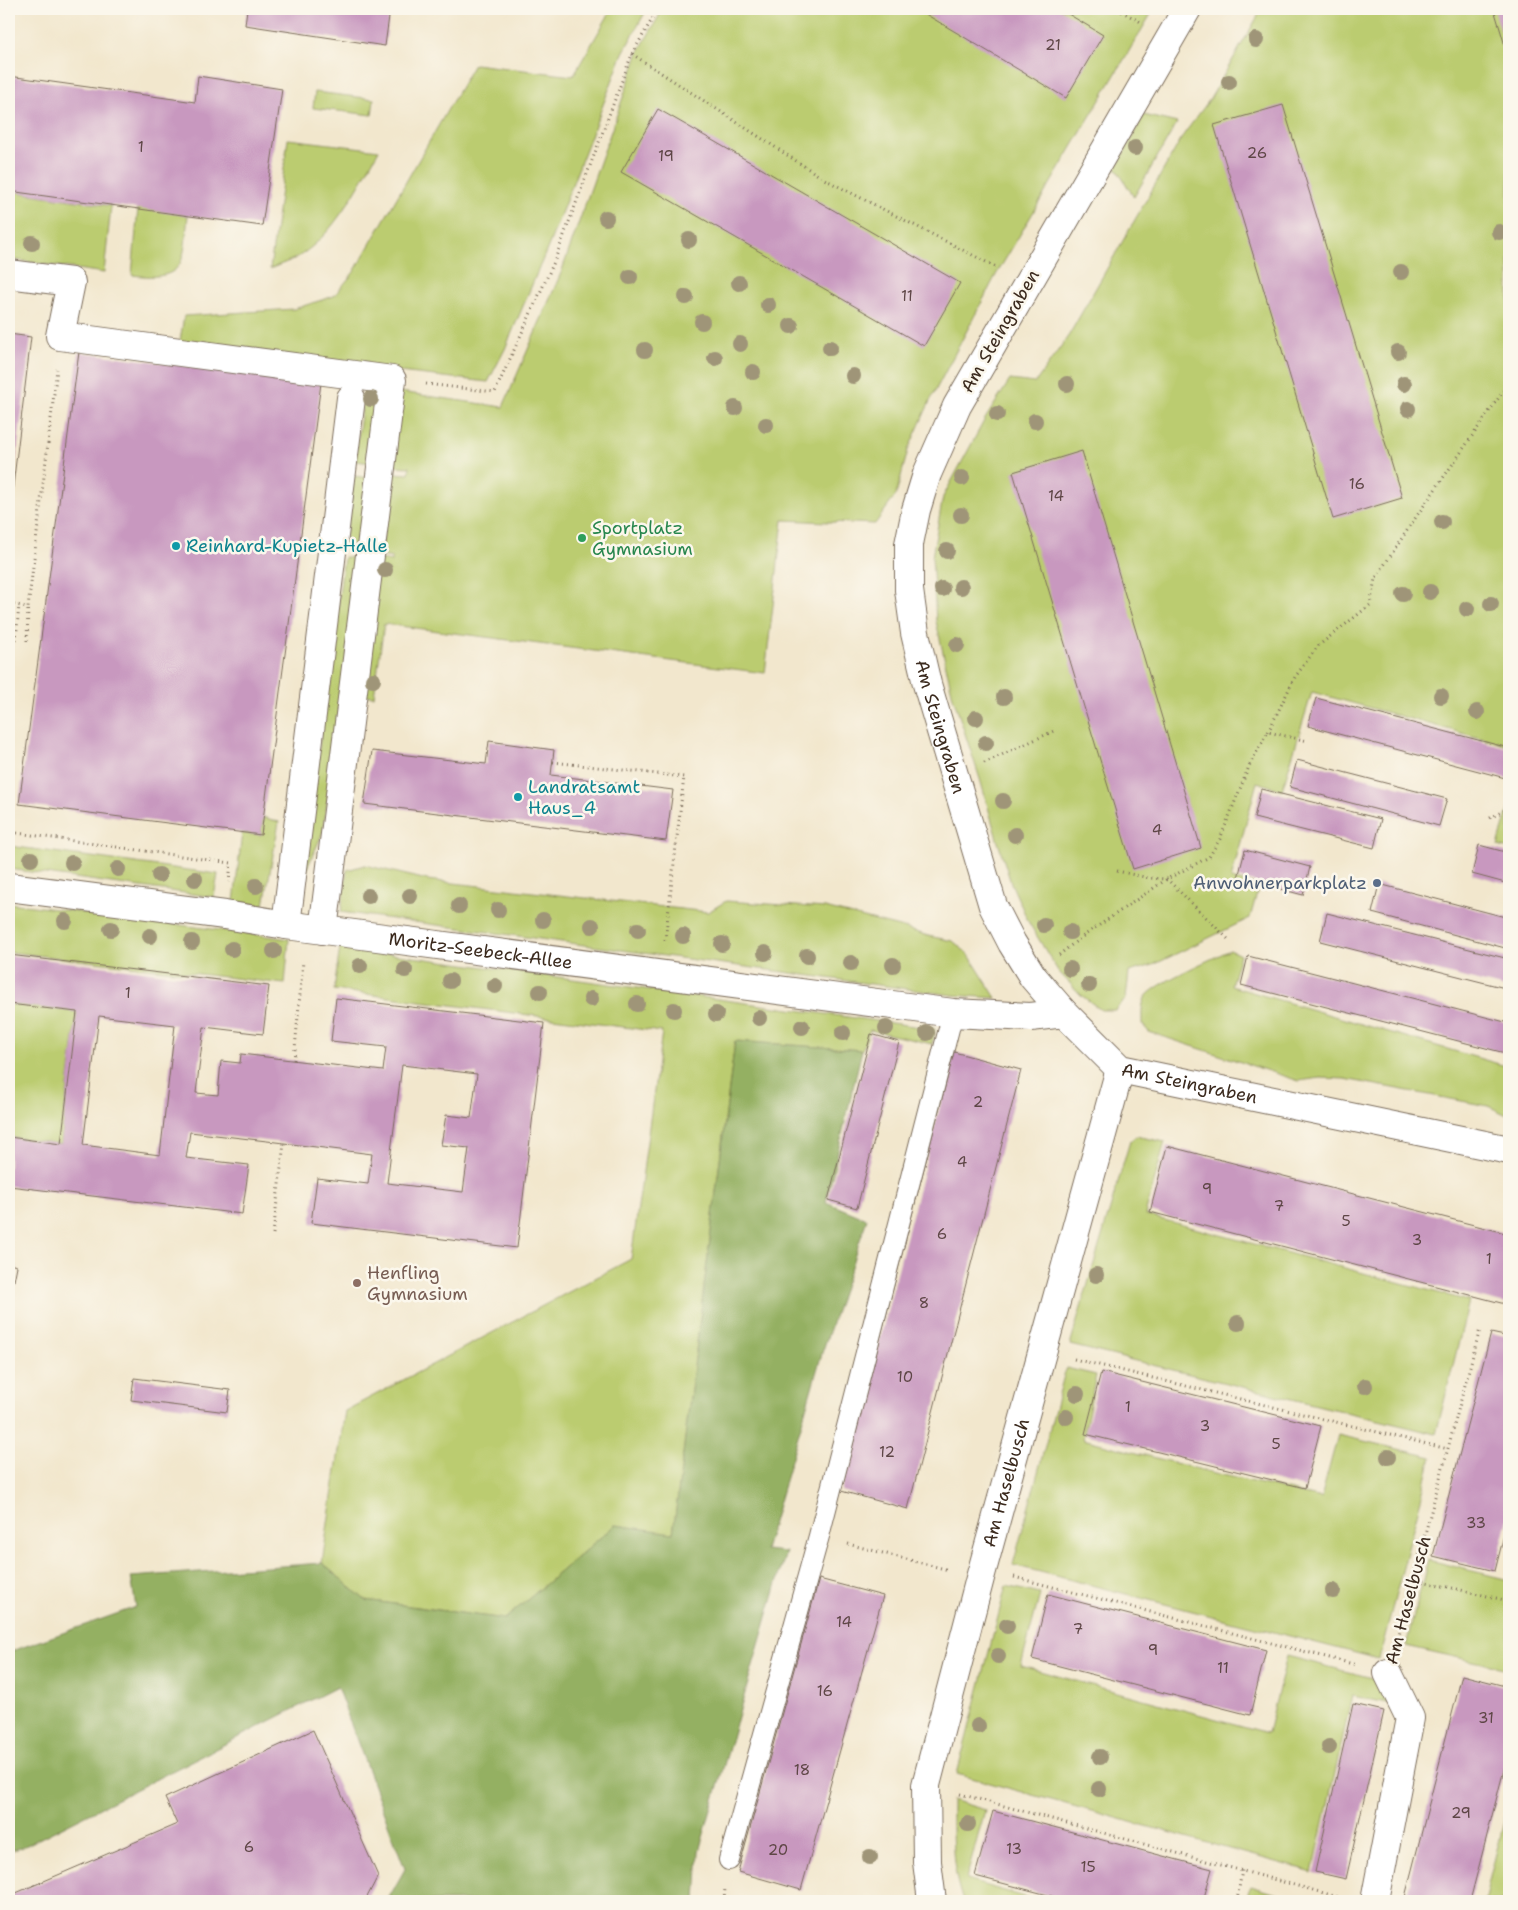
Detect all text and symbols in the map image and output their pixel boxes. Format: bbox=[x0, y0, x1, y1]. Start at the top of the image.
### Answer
house number: 21 bbox=[1045, 35, 1061, 55]
house number: 1 bbox=[138, 137, 144, 157]
house number: 26 bbox=[1247, 143, 1267, 163]
house number: 19 bbox=[658, 146, 674, 166]
street label: Am Steingraben bbox=[955, 265, 1045, 397]
house number: 11 bbox=[901, 286, 913, 306]
house number: 16 bbox=[1349, 474, 1365, 494]
house number: 14 bbox=[1048, 486, 1064, 506]
place label: Sportplatz Gymnasium bbox=[592, 516, 693, 561]
marker: Sportplatz Gymnasium bbox=[576, 532, 588, 544]
place label: Reinhard-Kupietz-Halle bbox=[186, 534, 388, 558]
marker: Reinhard-Kupietz-Halle bbox=[170, 540, 182, 552]
street label: Am Steingraben bbox=[910, 657, 971, 797]
place label: Landratsamt Haus_4 bbox=[528, 775, 640, 820]
marker: Landratsamt Haus_4 bbox=[512, 791, 524, 803]
house number: 4 bbox=[1152, 820, 1162, 840]
place label: Anwohnerparkplatz bbox=[1193, 871, 1367, 895]
marker: Anwohnerparkplatz bbox=[1371, 877, 1383, 889]
street label: Moritz-Seebeck-Allee bbox=[387, 927, 574, 975]
house number: 1 bbox=[125, 983, 131, 1003]
street label: Am Steingraben bbox=[1119, 1058, 1260, 1109]
house number: 2 bbox=[973, 1092, 983, 1112]
house number: 4 bbox=[957, 1152, 967, 1172]
house number: 9 bbox=[1202, 1179, 1212, 1199]
house number: 7 bbox=[1274, 1196, 1284, 1216]
house number: 5 bbox=[1341, 1211, 1351, 1231]
house number: 6 bbox=[937, 1224, 947, 1244]
house number: 3 bbox=[1412, 1230, 1422, 1250]
house number: 1 bbox=[1486, 1249, 1492, 1269]
place label: Henfling Gymnasium bbox=[367, 1261, 468, 1306]
marker: Henfling Gymnasium bbox=[351, 1277, 363, 1289]
house number: 8 bbox=[919, 1293, 929, 1313]
house number: 10 bbox=[897, 1367, 913, 1387]
house number: 1 bbox=[1125, 1397, 1131, 1417]
street label: Am Haselbusch bbox=[977, 1416, 1035, 1550]
house number: 3 bbox=[1200, 1416, 1210, 1436]
house number: 5 bbox=[1271, 1434, 1281, 1454]
house number: 12 bbox=[879, 1442, 895, 1462]
house number: 33 bbox=[1466, 1513, 1486, 1533]
street label: Am Haselbusch bbox=[1379, 1533, 1437, 1667]
house number: 14 bbox=[836, 1612, 852, 1632]
house number: 7 bbox=[1073, 1619, 1083, 1639]
house number: 9 bbox=[1148, 1640, 1158, 1660]
house number: 11 bbox=[1217, 1658, 1229, 1678]
house number: 16 bbox=[817, 1681, 833, 1701]
house number: 31 bbox=[1478, 1708, 1494, 1728]
house number: 18 bbox=[794, 1760, 810, 1780]
house number: 29 bbox=[1451, 1803, 1471, 1823]
house number: 6 bbox=[244, 1837, 254, 1857]
house number: 13 bbox=[1006, 1839, 1022, 1859]
house number: 20 bbox=[768, 1840, 788, 1860]
house number: 15 bbox=[1080, 1857, 1096, 1877]

